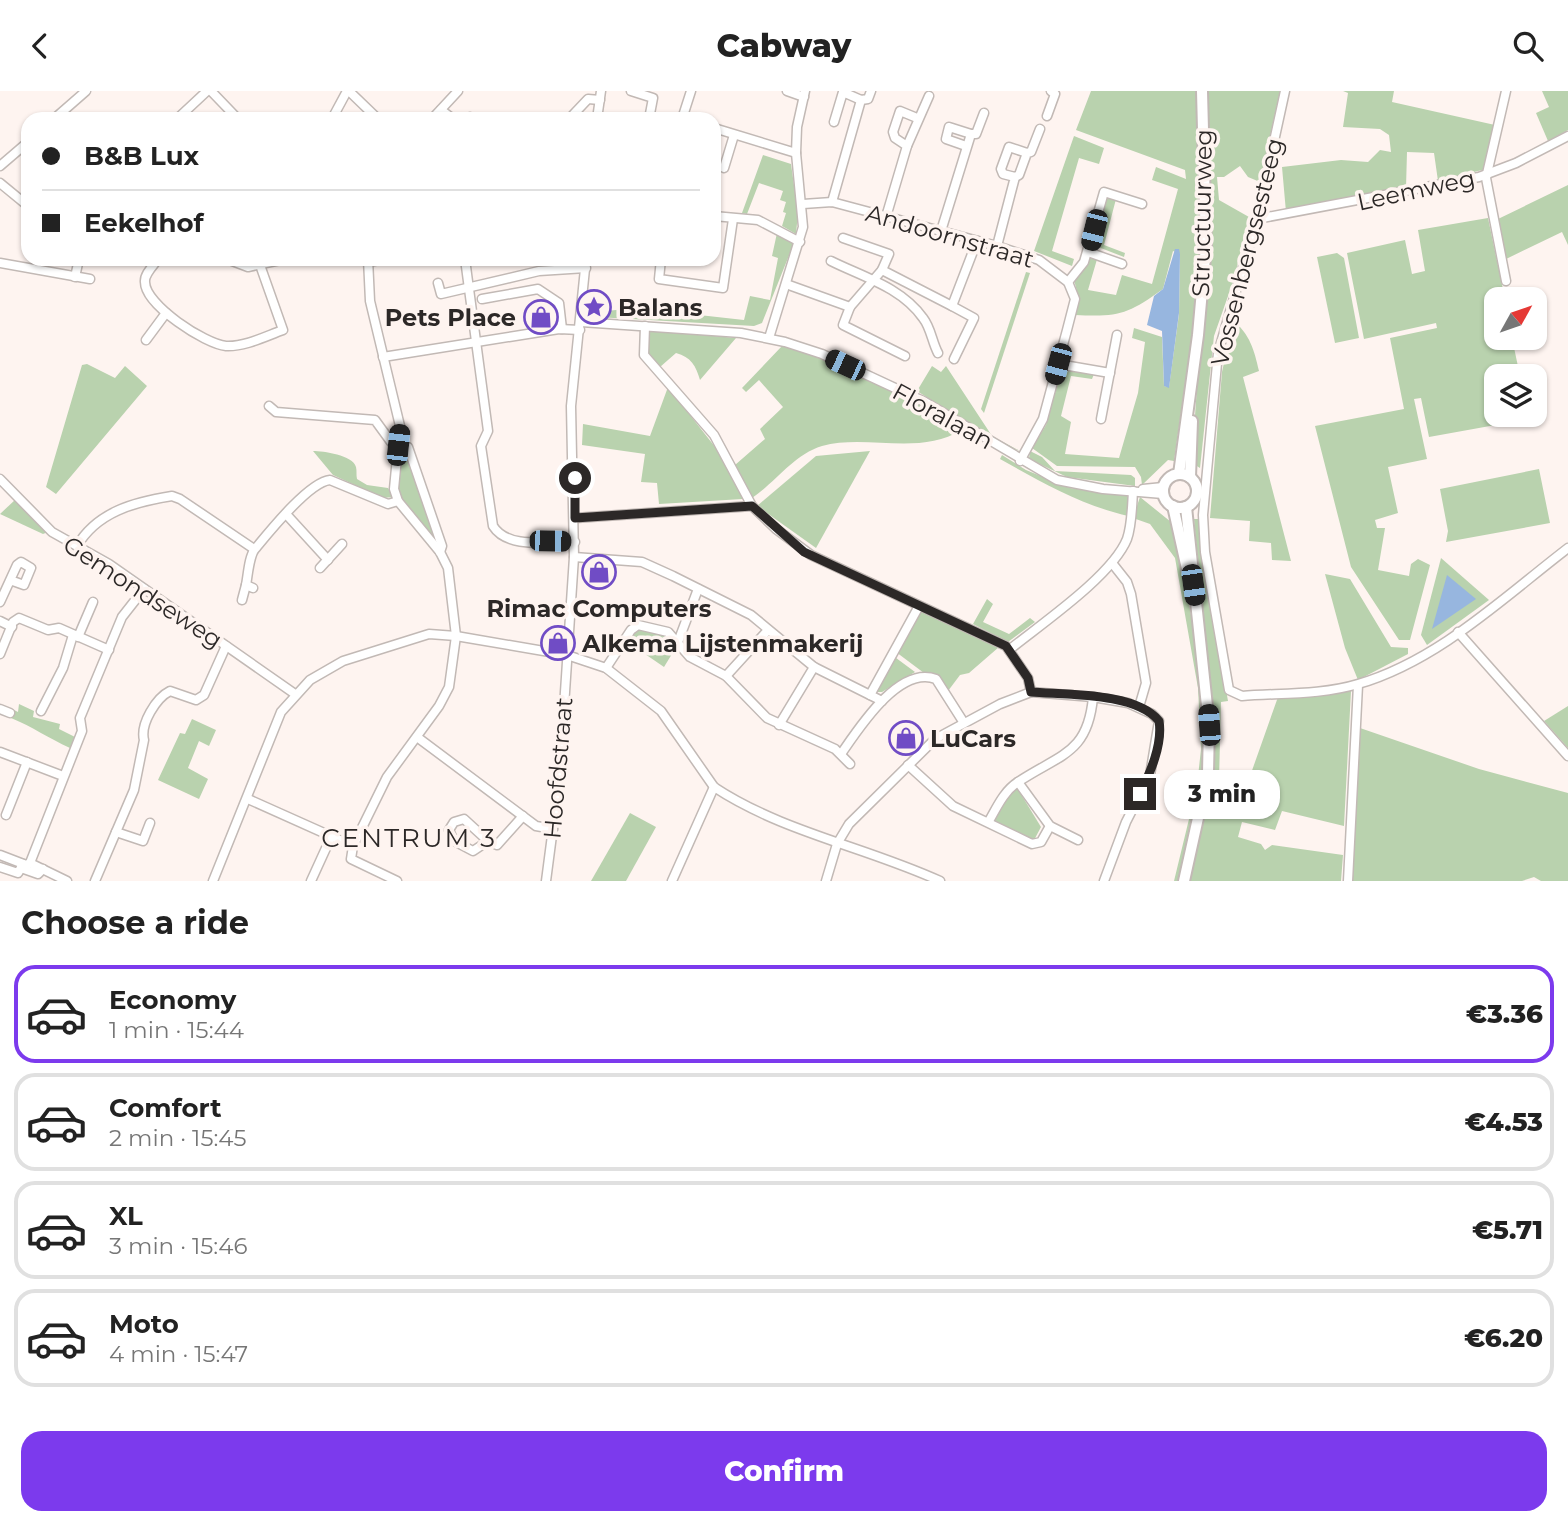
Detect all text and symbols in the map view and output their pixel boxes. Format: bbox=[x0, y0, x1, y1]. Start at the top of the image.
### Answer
text: Cabway bbox=[717, 26, 851, 65]
icon: back bbox=[21, 27, 59, 65]
icon: search bbox=[1509, 27, 1547, 65]
street label: Structuurweg bbox=[1186, 129, 1218, 297]
street label: Vossenbergsesteeg bbox=[1205, 135, 1289, 369]
text: B&B Lux bbox=[84, 140, 199, 172]
street label: Leemweg bbox=[1354, 163, 1478, 217]
street label: Andoornstraat bbox=[863, 198, 1038, 274]
text: Eekelhof bbox=[84, 207, 204, 239]
car bbox=[1079, 207, 1110, 253]
north arrow bbox=[1484, 287, 1547, 350]
map controls bbox=[1484, 287, 1547, 427]
place icon: Balans bbox=[575, 288, 613, 326]
place label: Balans bbox=[618, 293, 703, 322]
shop icon: Pets Place bbox=[522, 298, 560, 336]
place label: Pets Place bbox=[385, 303, 516, 332]
car bbox=[1043, 341, 1074, 387]
car bbox=[822, 347, 869, 383]
button: layers bbox=[1484, 364, 1547, 427]
street label: Floralaan bbox=[888, 377, 998, 455]
car bbox=[386, 423, 411, 467]
route start bbox=[559, 462, 591, 494]
street label: Gemondseweg bbox=[58, 530, 228, 654]
car bbox=[529, 530, 572, 552]
shop icon: Rimac Computers bbox=[580, 553, 618, 591]
car bbox=[1180, 563, 1207, 607]
place label: Rimac Computers bbox=[486, 594, 712, 623]
shop icon: Alkema Lijstenmakerij bbox=[539, 624, 577, 662]
place label: Alkema Lijstenmakerij bbox=[581, 629, 863, 658]
street label: Hoofdstraat bbox=[537, 696, 579, 840]
car bbox=[1198, 703, 1221, 747]
shop icon: LuCars bbox=[887, 719, 925, 757]
place label: LuCars bbox=[930, 724, 1016, 753]
callout: 3 min bbox=[1164, 769, 1280, 819]
route end bbox=[1124, 778, 1156, 810]
text: 3 min bbox=[1188, 780, 1256, 808]
district label: CENTRUM 3 bbox=[321, 822, 497, 854]
text: Choose a ride bbox=[21, 903, 249, 942]
icon: car bbox=[25, 983, 88, 1046]
text: Economy bbox=[109, 984, 236, 1016]
text: €3.36 bbox=[1466, 998, 1543, 1030]
text: 1 min · 15:44 bbox=[109, 1016, 244, 1044]
icon: car bbox=[25, 1091, 88, 1154]
text: Comfort bbox=[109, 1092, 221, 1124]
text: €4.53 bbox=[1464, 1106, 1543, 1138]
text: 2 min · 15:45 bbox=[109, 1124, 246, 1152]
icon: car bbox=[25, 1199, 88, 1262]
text: XL bbox=[109, 1200, 143, 1232]
text: €5.71 bbox=[1472, 1214, 1543, 1246]
text: 3 min · 15:46 bbox=[109, 1232, 247, 1260]
icon: car bbox=[25, 1307, 88, 1370]
text: Moto bbox=[109, 1308, 179, 1340]
text: €6.20 bbox=[1464, 1322, 1543, 1354]
text: 4 min · 15:47 bbox=[109, 1340, 248, 1368]
button: Confirm bbox=[21, 1431, 1547, 1511]

